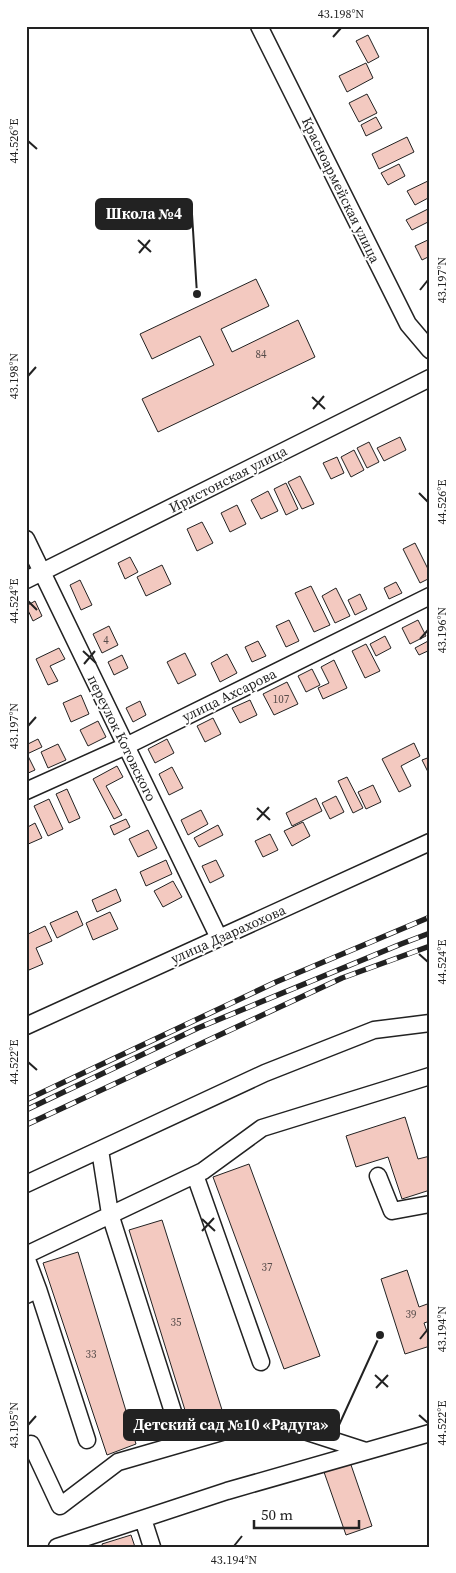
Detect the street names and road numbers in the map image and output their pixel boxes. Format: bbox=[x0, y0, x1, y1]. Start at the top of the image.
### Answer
street label: Красноармейская улица bbox=[297, 114, 385, 267]
street label: Иристонская улица bbox=[166, 440, 291, 517]
street label: улица Ахсарова bbox=[178, 663, 280, 727]
street label: переулок Котовского bbox=[83, 671, 161, 805]
street label: улица Дзарахохова bbox=[167, 899, 289, 968]

